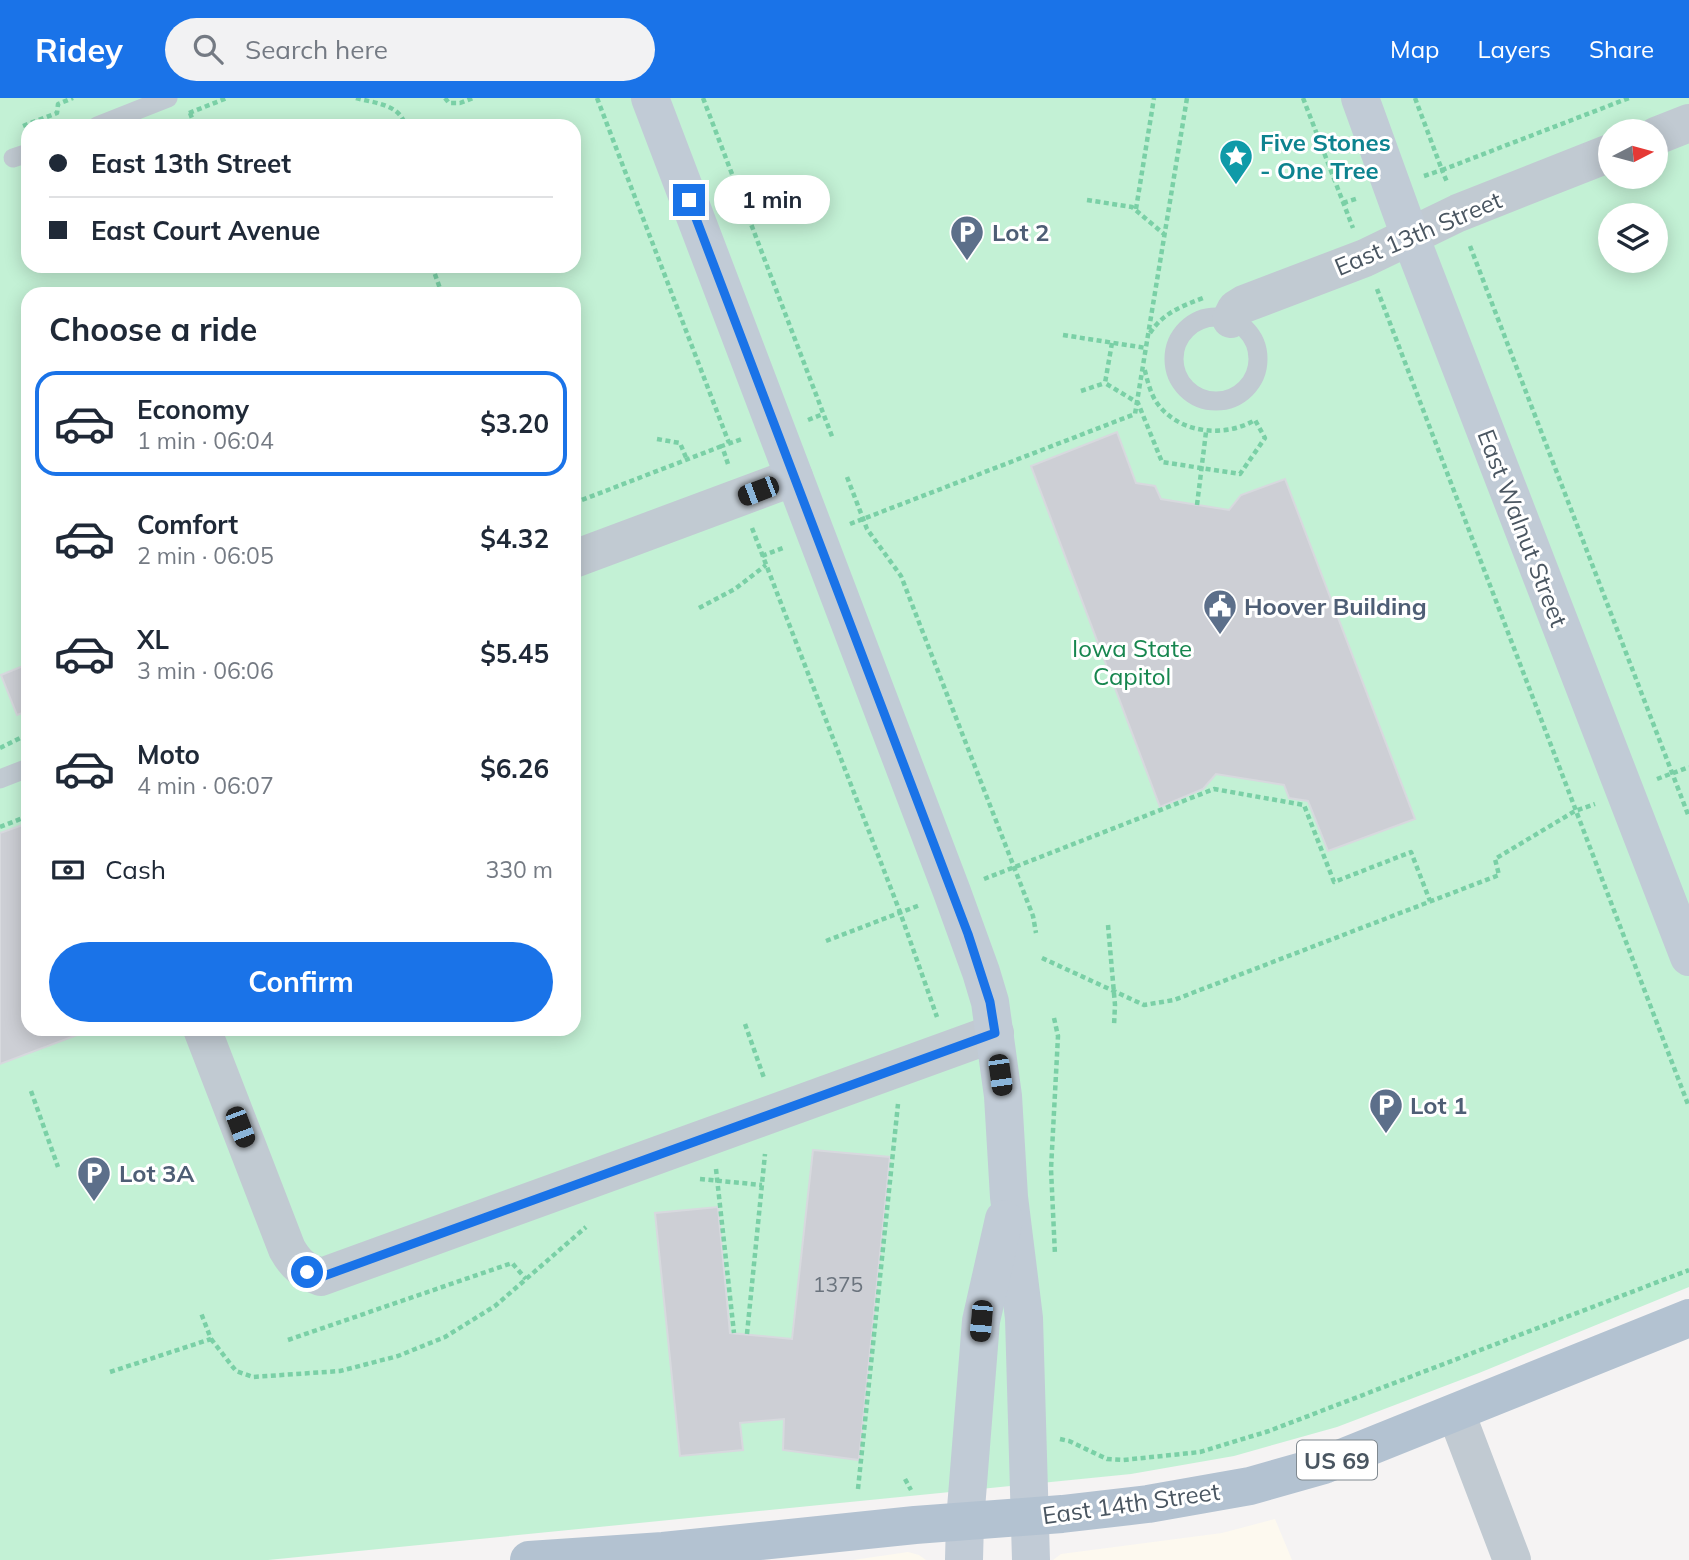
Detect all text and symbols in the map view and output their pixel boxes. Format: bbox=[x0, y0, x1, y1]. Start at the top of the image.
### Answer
search box bbox=[165, 18, 655, 81]
text: Ridey bbox=[35, 29, 123, 70]
icon: search bbox=[189, 30, 227, 68]
text: Search here bbox=[245, 33, 388, 66]
text: Map bbox=[1390, 34, 1439, 64]
text: Layers bbox=[1477, 34, 1551, 64]
text: Share bbox=[1589, 34, 1654, 64]
north arrow bbox=[1598, 119, 1668, 189]
map controls bbox=[1598, 119, 1668, 273]
place label: Five Stones - One Tree bbox=[1260, 127, 1391, 185]
place icon: Five Stones - One Tree bbox=[1217, 137, 1255, 186]
text: East 13th Street bbox=[91, 147, 291, 180]
callout: 1 min bbox=[714, 176, 829, 224]
route end bbox=[673, 184, 705, 216]
street label: East 13th Street bbox=[1330, 184, 1506, 282]
text: 1 min bbox=[742, 185, 802, 214]
button: layers bbox=[1598, 203, 1668, 273]
parking icon: Lot 2 bbox=[948, 213, 986, 262]
text: East Court Avenue bbox=[91, 214, 320, 247]
place label: Lot 2 bbox=[992, 217, 1049, 247]
text: Choose a ride bbox=[49, 309, 257, 349]
icon: car bbox=[53, 392, 116, 455]
text: Economy bbox=[137, 393, 249, 426]
text: $3.20 bbox=[480, 407, 549, 440]
street label: East Walnut Street bbox=[1472, 425, 1574, 631]
text: 1 min · 06:04 bbox=[137, 426, 274, 455]
car bbox=[735, 474, 782, 508]
icon: car bbox=[53, 507, 116, 570]
text: Comfort bbox=[137, 508, 238, 541]
text: $4.32 bbox=[480, 522, 549, 555]
text: 2 min · 06:05 bbox=[137, 541, 274, 570]
public building icon: Hoover Building bbox=[1201, 587, 1239, 636]
place label: Hoover Building bbox=[1244, 591, 1427, 621]
icon: car bbox=[53, 622, 116, 685]
text: XL bbox=[137, 623, 169, 656]
park label: Iowa State Capitol bbox=[1072, 633, 1192, 691]
text: $5.45 bbox=[480, 637, 549, 670]
text: 3 min · 06:06 bbox=[137, 656, 274, 685]
icon: car bbox=[53, 737, 116, 800]
text: Moto bbox=[137, 738, 200, 771]
text: $6.26 bbox=[480, 752, 549, 785]
text: 4 min · 06:07 bbox=[137, 771, 274, 800]
icon: cash bbox=[49, 851, 87, 889]
text: Cash bbox=[105, 853, 166, 886]
text: 330 m bbox=[485, 855, 553, 884]
button: Confirm bbox=[49, 942, 553, 1022]
car bbox=[987, 1053, 1014, 1097]
parking icon: Lot 1 bbox=[1367, 1086, 1405, 1135]
place label: Lot 1 bbox=[1410, 1090, 1467, 1120]
car bbox=[223, 1104, 258, 1150]
parking icon: Lot 3A bbox=[75, 1154, 113, 1203]
place label: Lot 3A bbox=[119, 1158, 194, 1188]
route start bbox=[291, 1256, 323, 1288]
house number: 1375 bbox=[813, 1271, 863, 1297]
car bbox=[969, 1299, 994, 1343]
road number: US 69 bbox=[1297, 1441, 1377, 1480]
street label: East 14th Street bbox=[1040, 1476, 1222, 1530]

